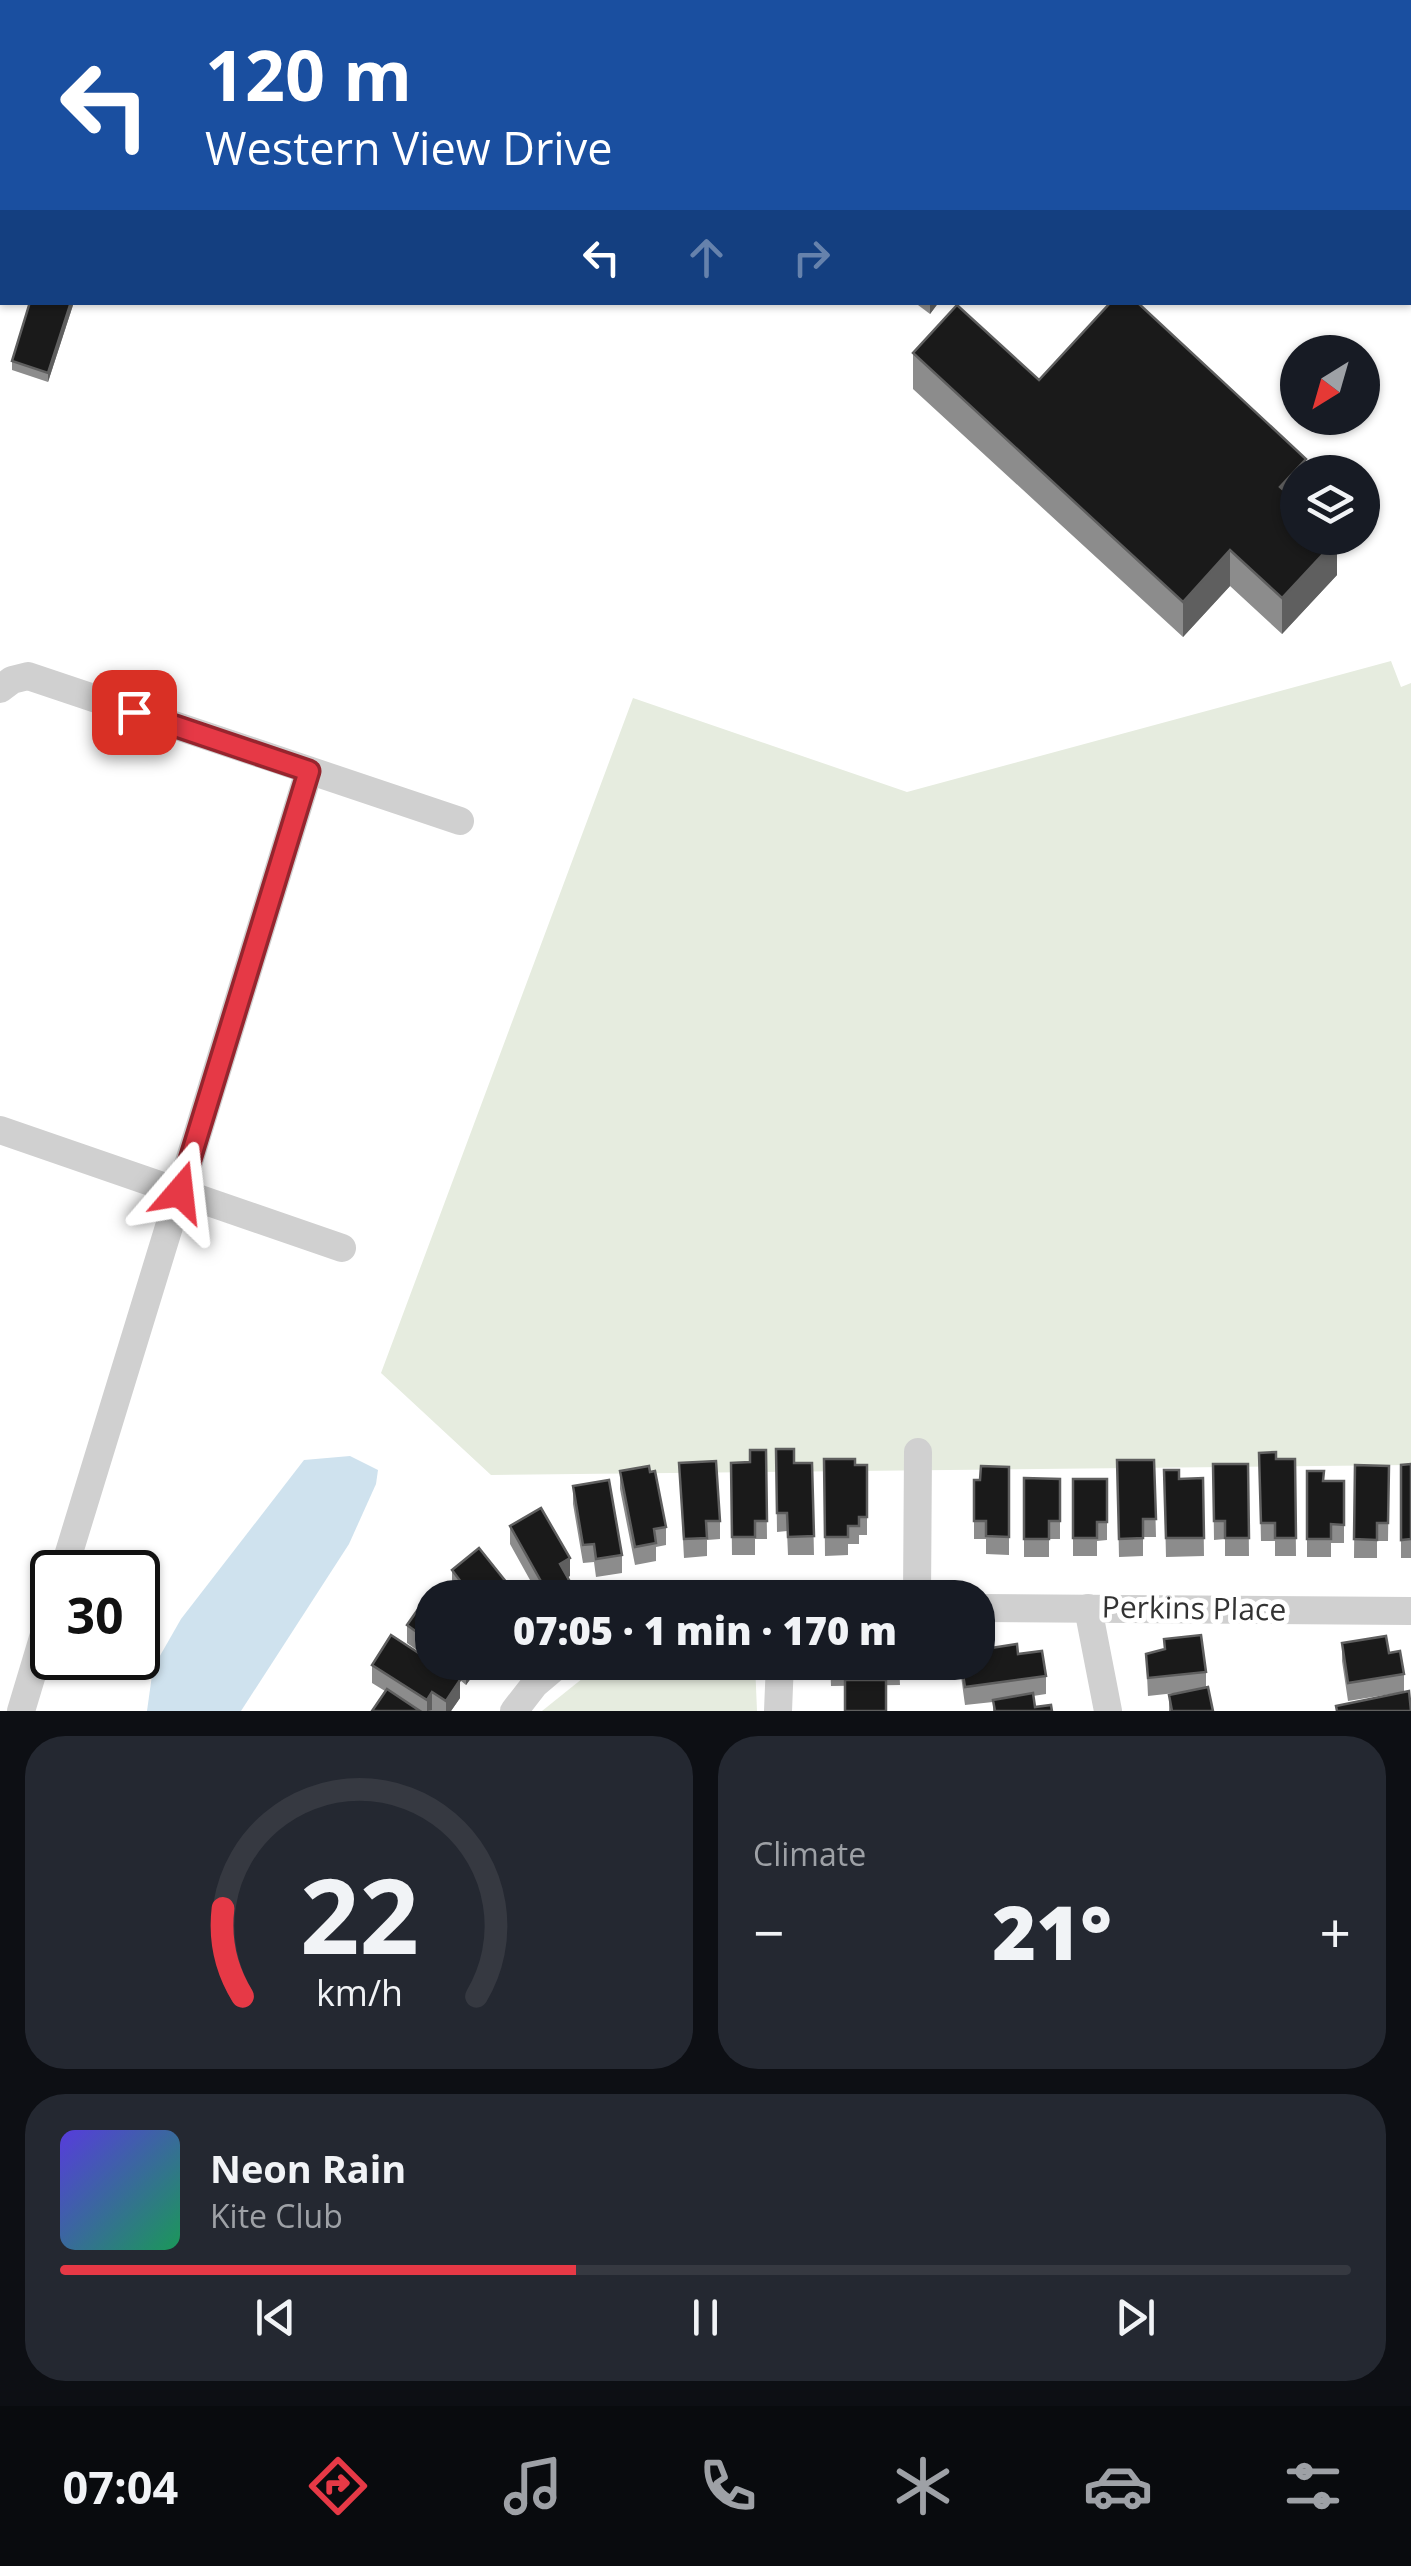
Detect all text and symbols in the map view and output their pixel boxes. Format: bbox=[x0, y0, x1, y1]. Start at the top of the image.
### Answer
text: 120 m bbox=[205, 26, 412, 122]
icon: left bbox=[40, 40, 170, 170]
text: Western View Drive bbox=[205, 117, 612, 178]
icon: left bbox=[574, 230, 629, 285]
icon: ahead bbox=[679, 230, 734, 285]
icon: right bbox=[784, 230, 839, 285]
north arrow bbox=[1280, 335, 1380, 435]
map controls bbox=[1280, 335, 1380, 555]
button: layers bbox=[1280, 455, 1380, 555]
pin bbox=[92, 670, 177, 755]
icon: arrive bbox=[107, 685, 162, 740]
position arrow bbox=[128, 1140, 232, 1244]
speed limit sign: 30 bbox=[30, 1550, 160, 1680]
street label: Perkins Place bbox=[1101, 1585, 1287, 1630]
text: 07:05 · 1 min · 170 m bbox=[513, 1604, 897, 1656]
text: Climate bbox=[753, 1832, 866, 1875]
text: 22 bbox=[300, 1843, 418, 1984]
text: 21° bbox=[992, 1880, 1112, 1982]
text: − bbox=[753, 1894, 784, 1969]
text: + bbox=[1320, 1894, 1351, 1969]
text: km/h bbox=[316, 1968, 402, 2016]
text: Neon Rain bbox=[210, 2142, 406, 2194]
text: Kite Club bbox=[210, 2194, 343, 2237]
icon: previous bbox=[248, 2290, 303, 2345]
icon: pause bbox=[678, 2290, 733, 2345]
icon: next bbox=[1108, 2290, 1163, 2345]
icon: directions bbox=[303, 2451, 373, 2521]
icon: music bbox=[498, 2451, 568, 2521]
icon: phone bbox=[693, 2451, 763, 2521]
icon: climate bbox=[888, 2451, 958, 2521]
icon: car bbox=[1083, 2451, 1153, 2521]
icon: filters bbox=[1278, 2451, 1348, 2521]
text: 07:04 bbox=[63, 2456, 178, 2517]

